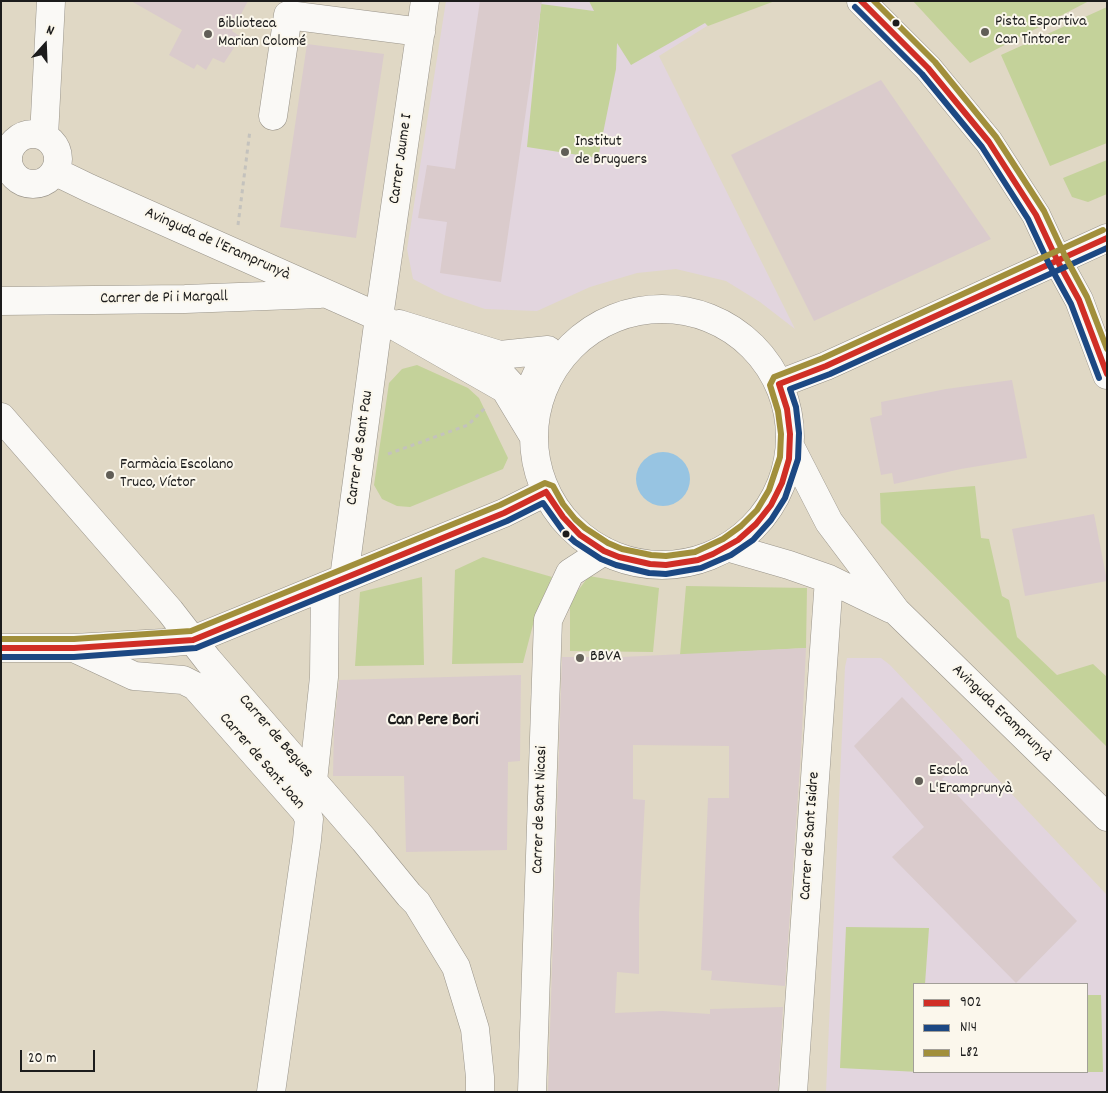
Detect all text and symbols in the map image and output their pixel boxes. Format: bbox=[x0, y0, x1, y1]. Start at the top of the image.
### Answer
place label: Pista Esportiva Can Tintorer bbox=[995, 13, 1086, 51]
place label: Biblioteca Marian Colomé bbox=[218, 15, 306, 53]
unlabelled marker bbox=[891, 18, 901, 28]
north arrow bbox=[20, 20, 70, 70]
text: N bbox=[43, 20, 57, 41]
marker: Pista Esportiva Can Tintorer bbox=[979, 26, 991, 38]
marker: Biblioteca Marian Colomé bbox=[202, 28, 214, 40]
street label: Carrer Jaume I bbox=[386, 113, 418, 205]
place label: Institut de Bruguers bbox=[575, 133, 647, 171]
marker: Institut de Bruguers bbox=[559, 146, 571, 158]
street label: Avinguda de l'Eramprunyà bbox=[141, 204, 293, 286]
street label: Carrer de Pi i Margall bbox=[100, 288, 228, 310]
street label: Carrer de Sant Pau bbox=[343, 390, 379, 506]
place label: Farmàcia Escolano Truco, Víctor bbox=[120, 456, 233, 494]
marker: Farmàcia Escolano Truco, Víctor bbox=[104, 469, 116, 481]
unlabelled marker bbox=[561, 529, 571, 539]
place label: BBVA bbox=[590, 648, 622, 668]
marker: BBVA bbox=[574, 652, 586, 664]
street label: Avinguda Eramprunyà bbox=[947, 661, 1055, 767]
street label: Carrer de Begues bbox=[233, 691, 317, 783]
street label: Carrer de Sant Joan bbox=[214, 710, 308, 814]
district label: Can Pere Bori bbox=[387, 711, 479, 733]
street label: Carrer de Sant Nicasi bbox=[529, 746, 553, 874]
place label: Escola L'Eramprunyà bbox=[929, 762, 1012, 800]
street label: Carrer de Sant Isidre bbox=[797, 771, 825, 901]
marker: Escola L'Eramprunyà bbox=[913, 775, 925, 787]
legend bbox=[913, 983, 1088, 1073]
text: 902 bbox=[960, 992, 982, 1014]
text: N14 bbox=[960, 1017, 977, 1039]
scale bar bbox=[22, 1040, 98, 1072]
text: L82 bbox=[960, 1042, 979, 1064]
text: 20 m bbox=[28, 1048, 56, 1070]

